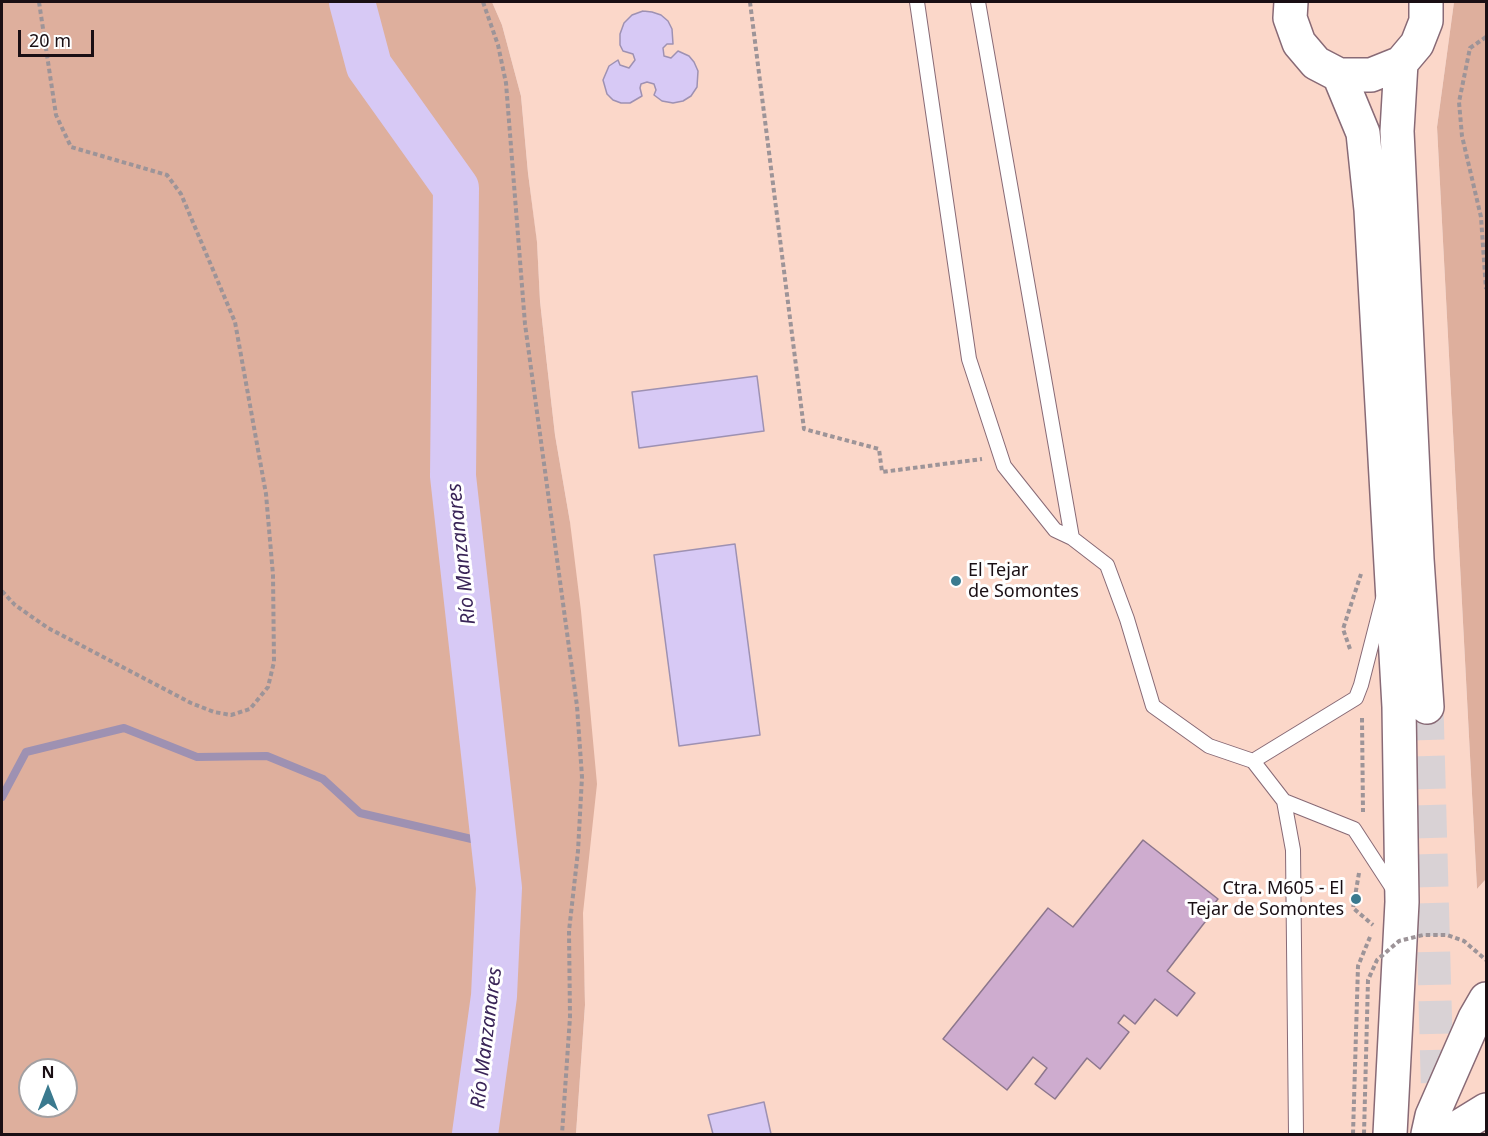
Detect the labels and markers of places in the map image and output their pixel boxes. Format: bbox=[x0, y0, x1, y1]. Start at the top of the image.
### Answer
place label: El Tejar de Somontes bbox=[968, 560, 1079, 602]
marker: El Tejar de Somontes bbox=[949, 574, 963, 588]
place label: Ctra. M605 - El Tejar de Somontes bbox=[1187, 878, 1344, 920]
marker: Ctra. M605 - El Tejar de Somontes bbox=[1349, 892, 1363, 906]

